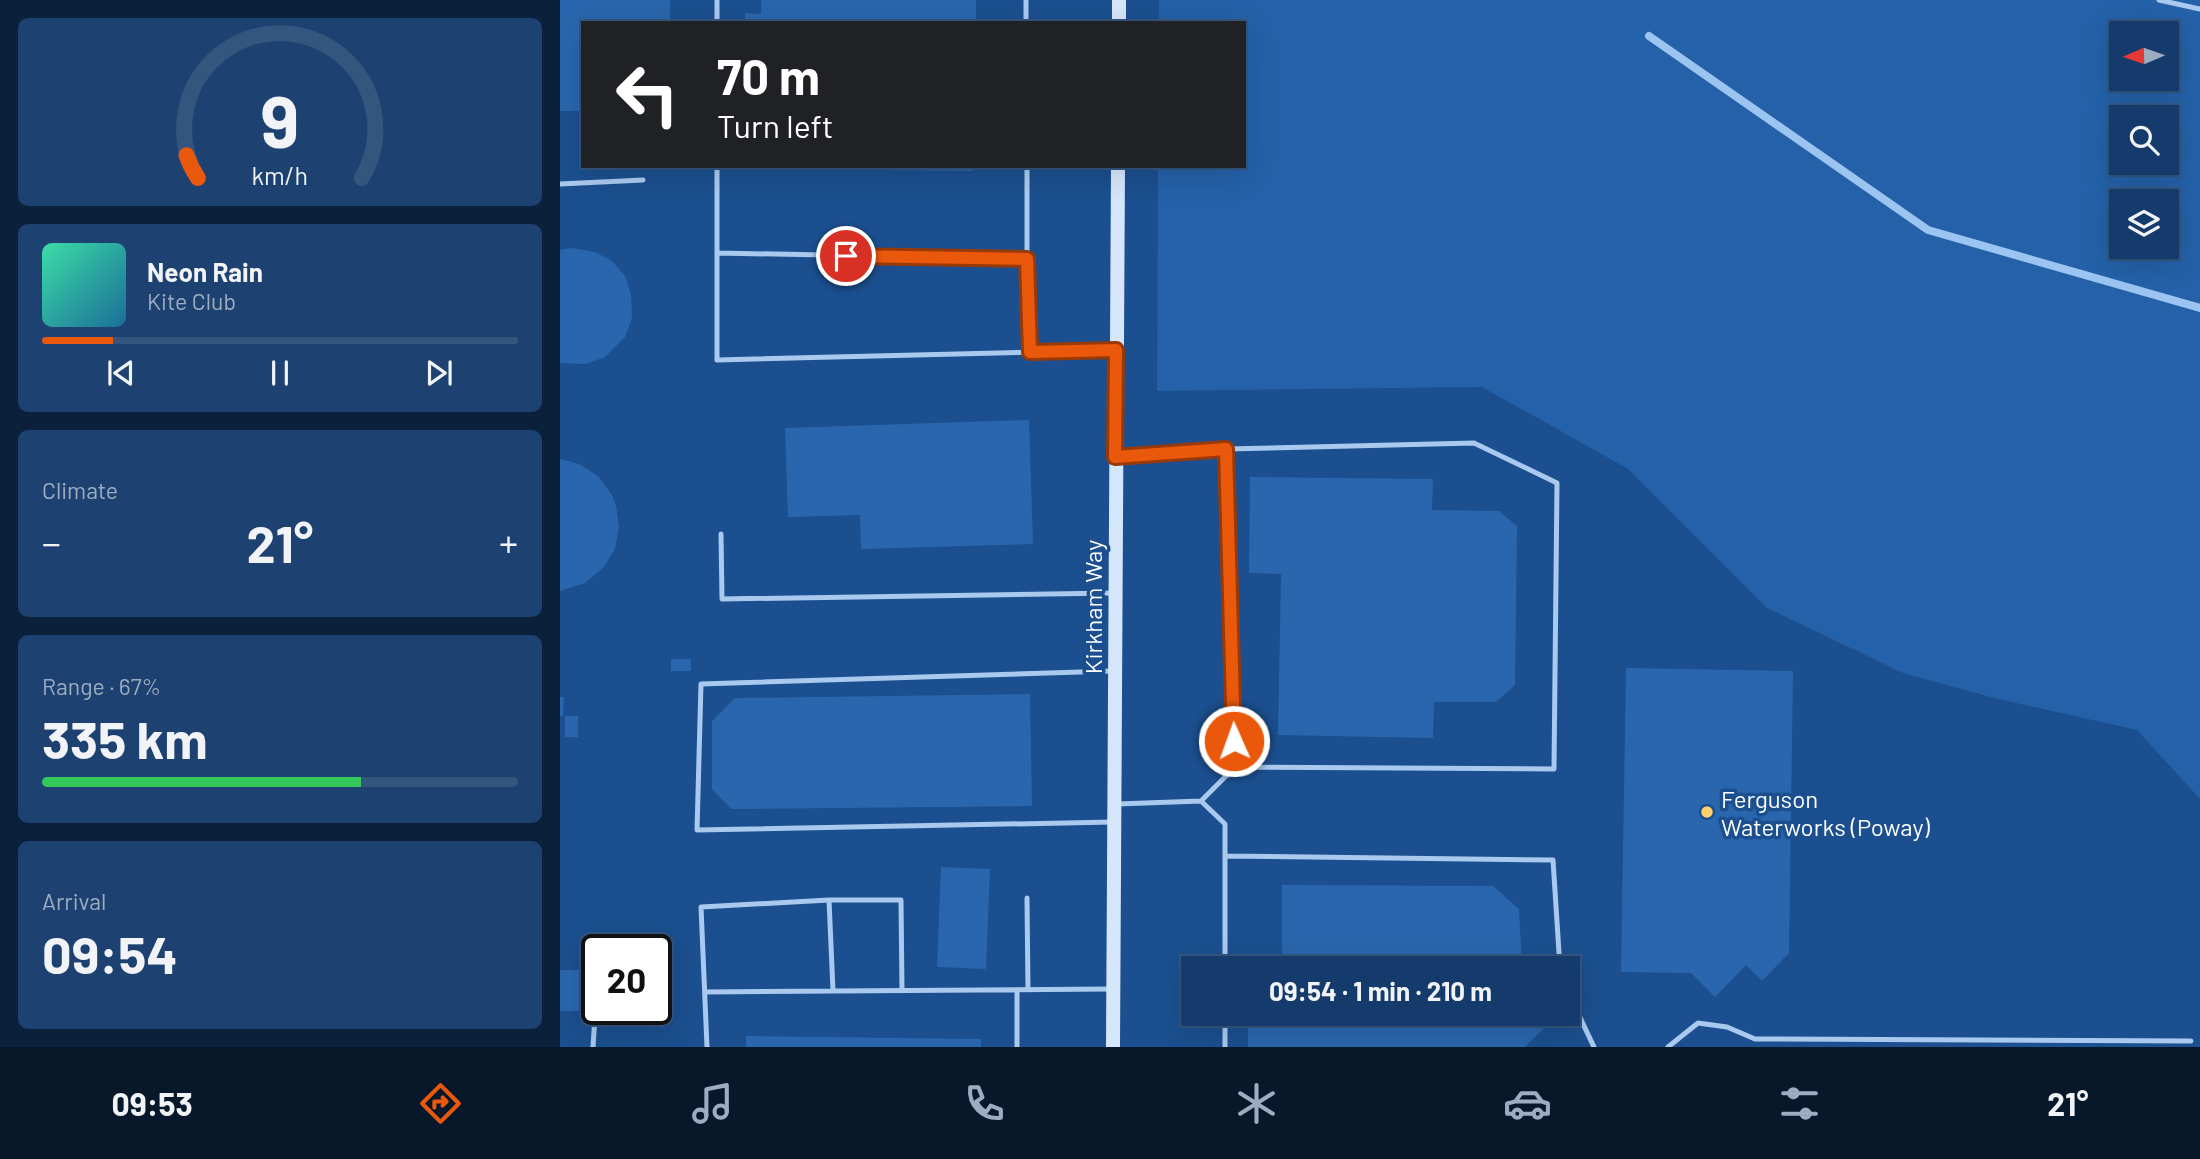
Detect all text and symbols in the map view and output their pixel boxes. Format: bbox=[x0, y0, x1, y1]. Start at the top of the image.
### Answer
north arrow bbox=[2109, 21, 2179, 91]
map controls bbox=[2109, 21, 2179, 259]
text: 70 m bbox=[717, 46, 820, 105]
icon: left bbox=[602, 49, 693, 140]
text: 9 bbox=[261, 75, 299, 163]
button: search bbox=[2109, 105, 2179, 175]
text: Turn left bbox=[717, 106, 834, 144]
text: km/h bbox=[252, 160, 308, 190]
button: layers bbox=[2109, 189, 2179, 259]
pin bbox=[816, 226, 876, 286]
icon: arrive bbox=[827, 237, 865, 275]
text: Neon Rain bbox=[147, 256, 263, 287]
text: Kite Club bbox=[147, 287, 236, 315]
icon: previous bbox=[102, 354, 140, 392]
icon: pause bbox=[261, 354, 299, 392]
icon: next bbox=[420, 354, 458, 392]
text: Climate bbox=[42, 476, 118, 504]
text: 21° bbox=[247, 511, 313, 573]
text: − bbox=[42, 519, 61, 565]
text: + bbox=[499, 519, 518, 565]
street label: Kirkham Way bbox=[1078, 540, 1107, 674]
text: Range · 67% bbox=[42, 672, 161, 700]
position arrow bbox=[1197, 704, 1271, 778]
text: 335 km bbox=[42, 707, 208, 769]
place label: Ferguson Waterworks (Poway) bbox=[1721, 784, 1931, 841]
marker: Ferguson Waterworks (Poway) bbox=[1699, 804, 1715, 820]
text: Arrival bbox=[42, 887, 106, 915]
text: 09:54 bbox=[42, 922, 178, 984]
speed limit sign: 20 bbox=[581, 934, 672, 1025]
text: 09:54 · 1 min · 210 m bbox=[1269, 975, 1492, 1006]
icon: directions bbox=[416, 1079, 465, 1128]
icon: music bbox=[688, 1079, 737, 1128]
icon: phone bbox=[960, 1079, 1009, 1128]
icon: climate bbox=[1232, 1079, 1281, 1128]
icon: car bbox=[1503, 1079, 1552, 1128]
icon: filters bbox=[1775, 1079, 1824, 1128]
text: 09:53 bbox=[111, 1084, 193, 1122]
text: 21° bbox=[2047, 1084, 2088, 1122]

